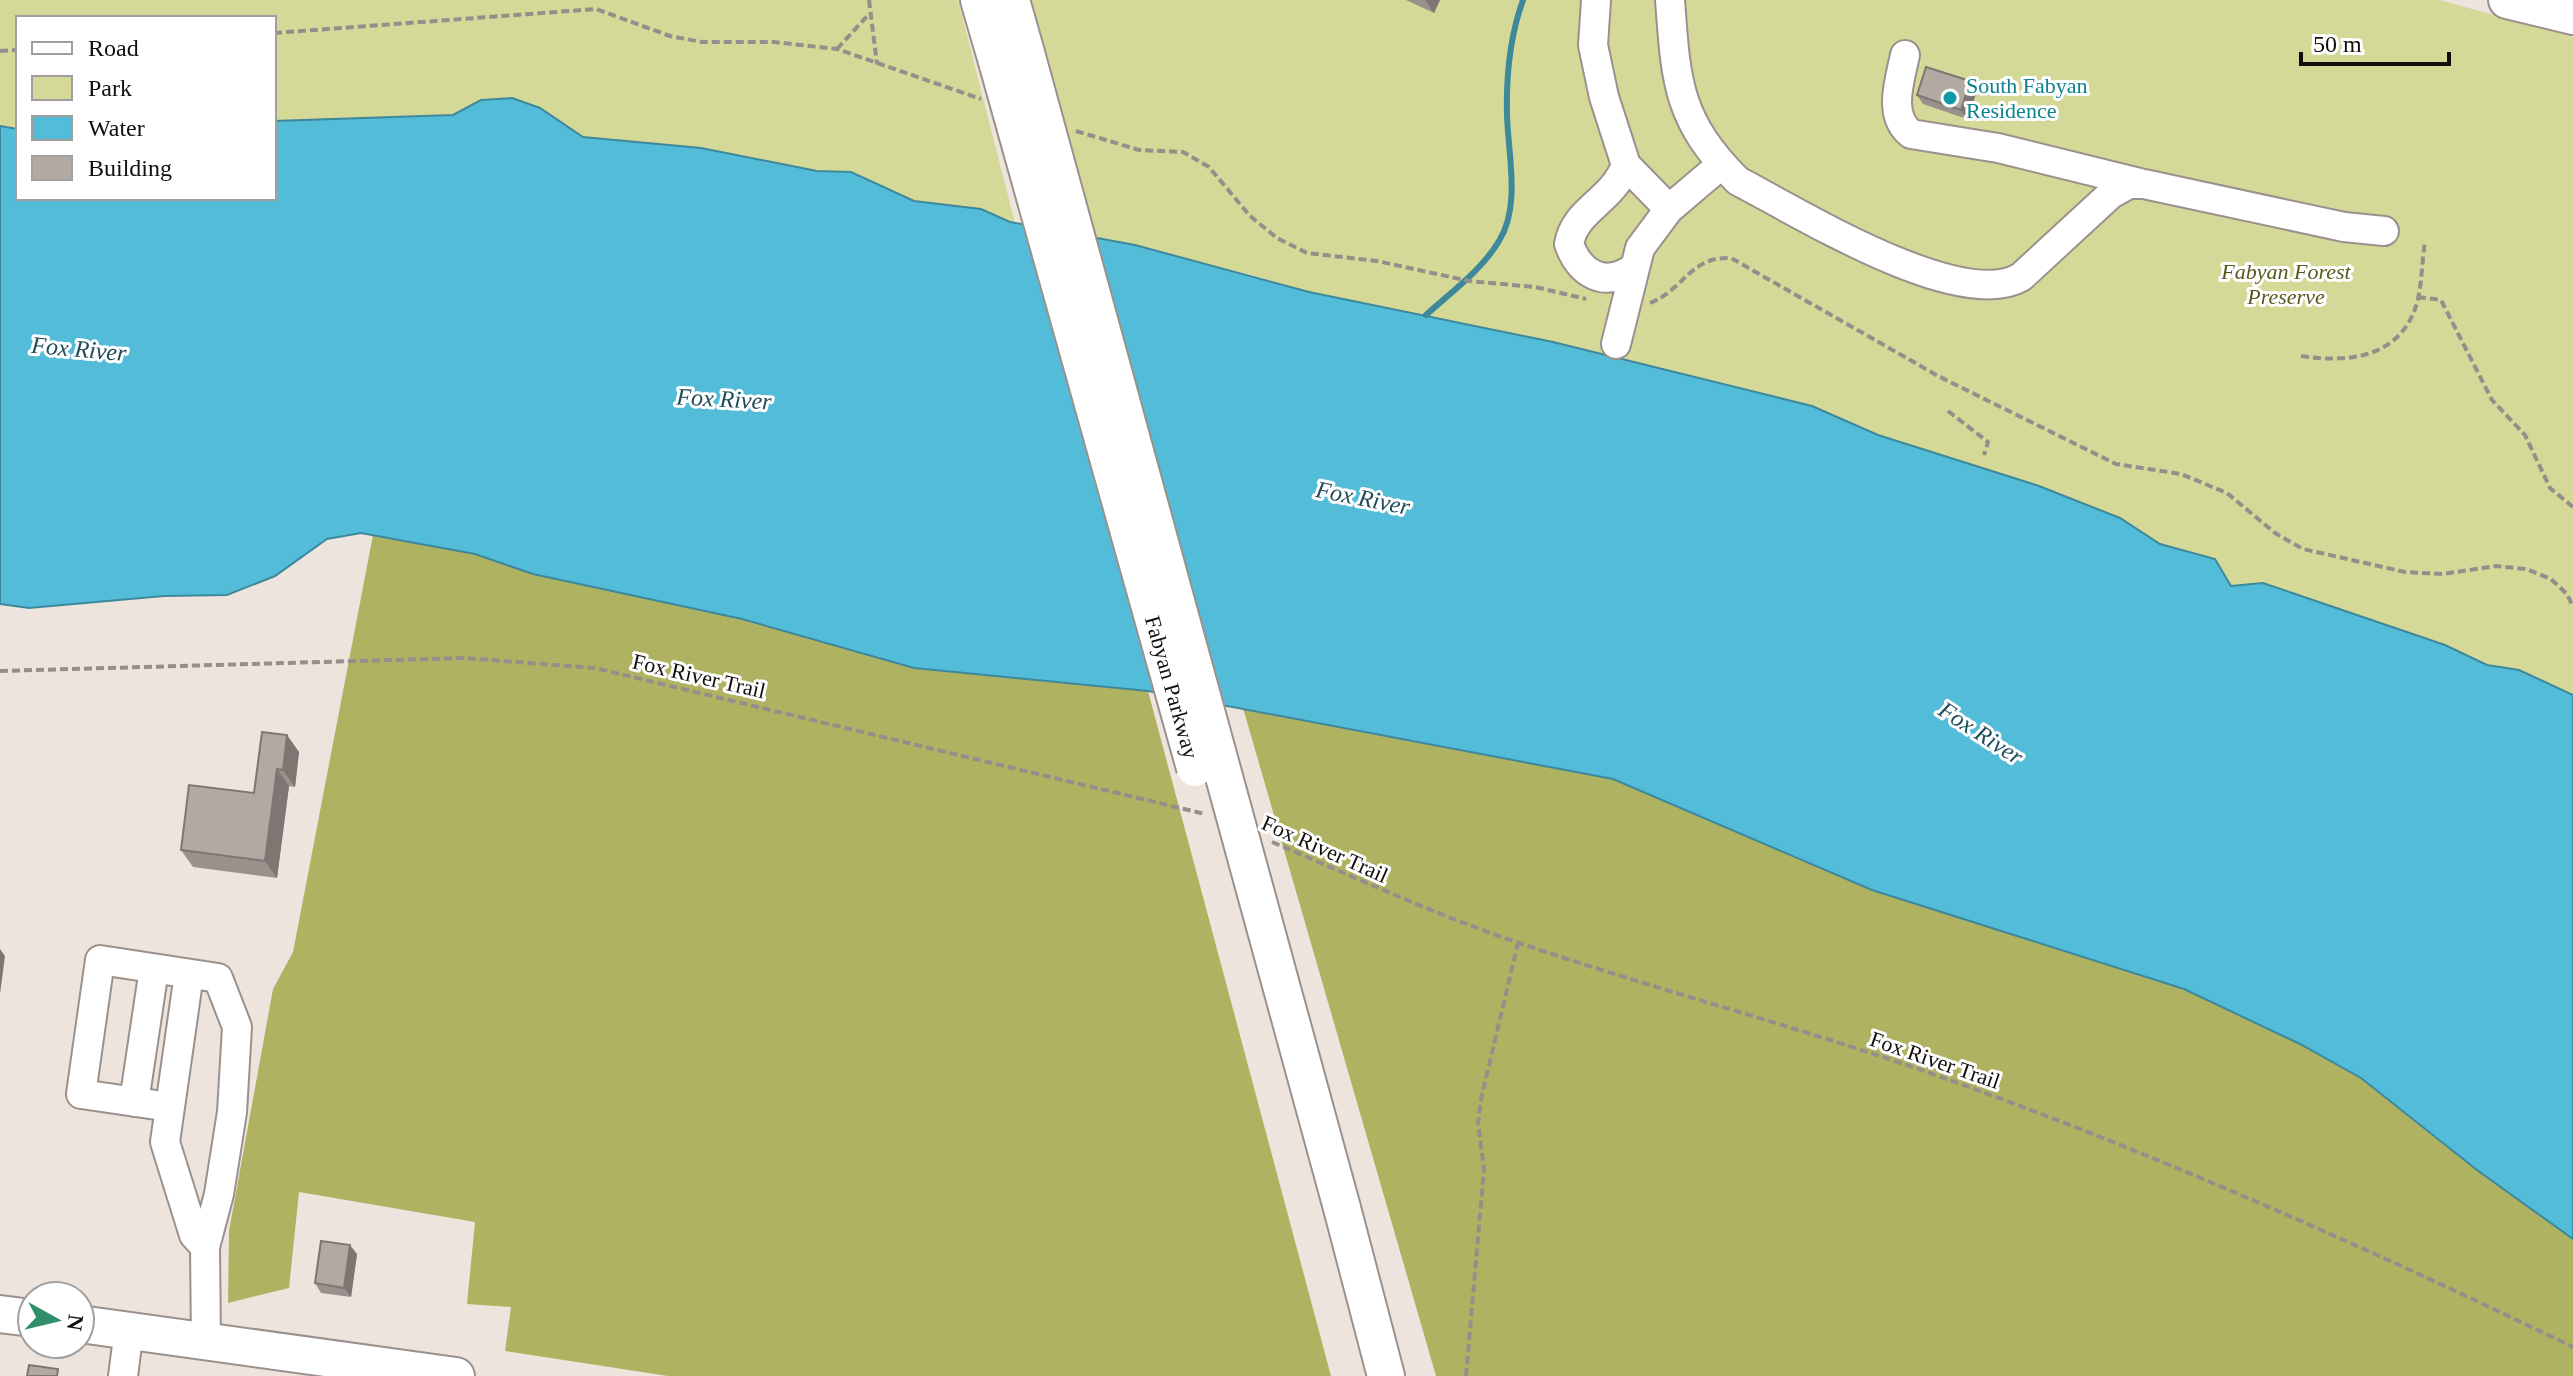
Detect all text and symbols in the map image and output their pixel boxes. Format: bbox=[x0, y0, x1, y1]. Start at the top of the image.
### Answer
legend bbox=[16, 16, 276, 200]
scale bar bbox=[2301, 16, 2449, 66]
text: 50 m bbox=[2313, 31, 2362, 57]
text: Road bbox=[88, 35, 139, 61]
place label: South Fabyan Residence bbox=[1966, 73, 2088, 123]
text: Park bbox=[88, 75, 132, 101]
marker: South Fabyan Residence bbox=[1941, 89, 1959, 107]
text: Water bbox=[88, 115, 145, 141]
text: Building bbox=[88, 155, 172, 181]
park label: Fabyan Forest Preserve bbox=[2220, 259, 2352, 309]
water label: Fox River bbox=[29, 332, 128, 366]
water label: Fox River bbox=[675, 383, 773, 415]
water label: Fox River bbox=[1313, 476, 1413, 520]
street label: Fabyan Parkway bbox=[1140, 613, 1204, 761]
street label: Fox River Trail bbox=[630, 649, 768, 703]
water label: Fox River bbox=[1933, 696, 2029, 770]
street label: Fox River Trail bbox=[1258, 810, 1392, 888]
street label: Fox River Trail bbox=[1867, 1026, 2003, 1094]
north arrow bbox=[16, 1280, 96, 1360]
text: N bbox=[62, 1313, 89, 1332]

